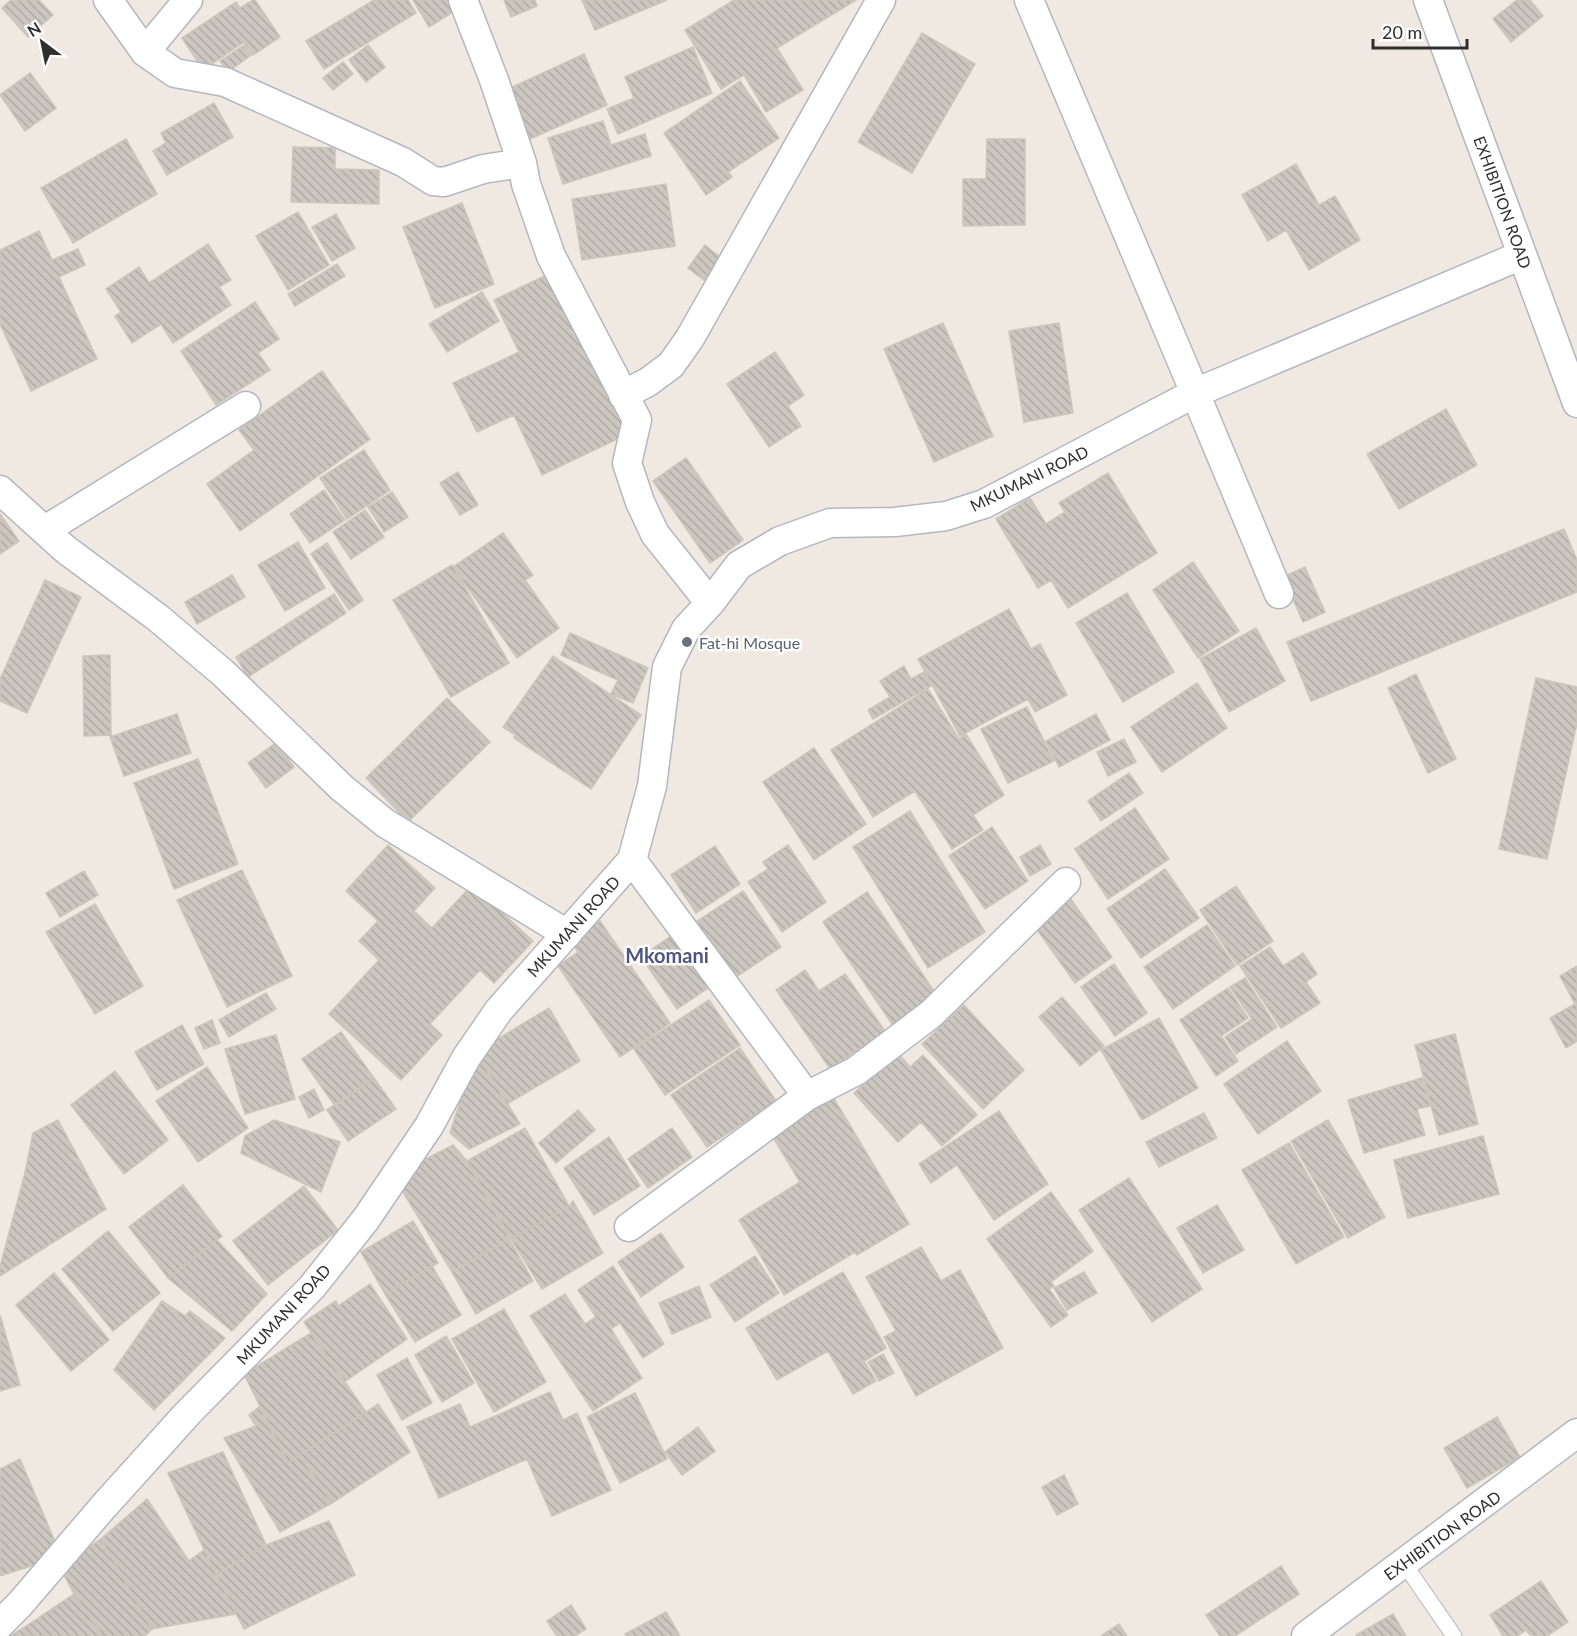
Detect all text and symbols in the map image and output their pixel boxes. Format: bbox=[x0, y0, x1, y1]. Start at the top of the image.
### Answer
north arrow bbox=[12, 12, 72, 72]
scale bar bbox=[1373, 12, 1468, 50]
text: N bbox=[24, 18, 44, 40]
text: 20 m bbox=[1382, 21, 1422, 43]
street label: EXHIBITION ROAD bbox=[1470, 133, 1536, 271]
street label: MKUMANI ROAD bbox=[967, 441, 1091, 515]
place label: Fat-hi Mosque bbox=[699, 633, 800, 652]
marker: Fat-hi Mosque bbox=[680, 635, 694, 649]
street label: MKUMANI ROAD bbox=[523, 872, 623, 980]
district label: Mkomani bbox=[625, 943, 709, 967]
street label: MKUMANI ROAD bbox=[232, 1260, 334, 1368]
street label: EXHIBITION ROAD bbox=[1380, 1486, 1504, 1584]

